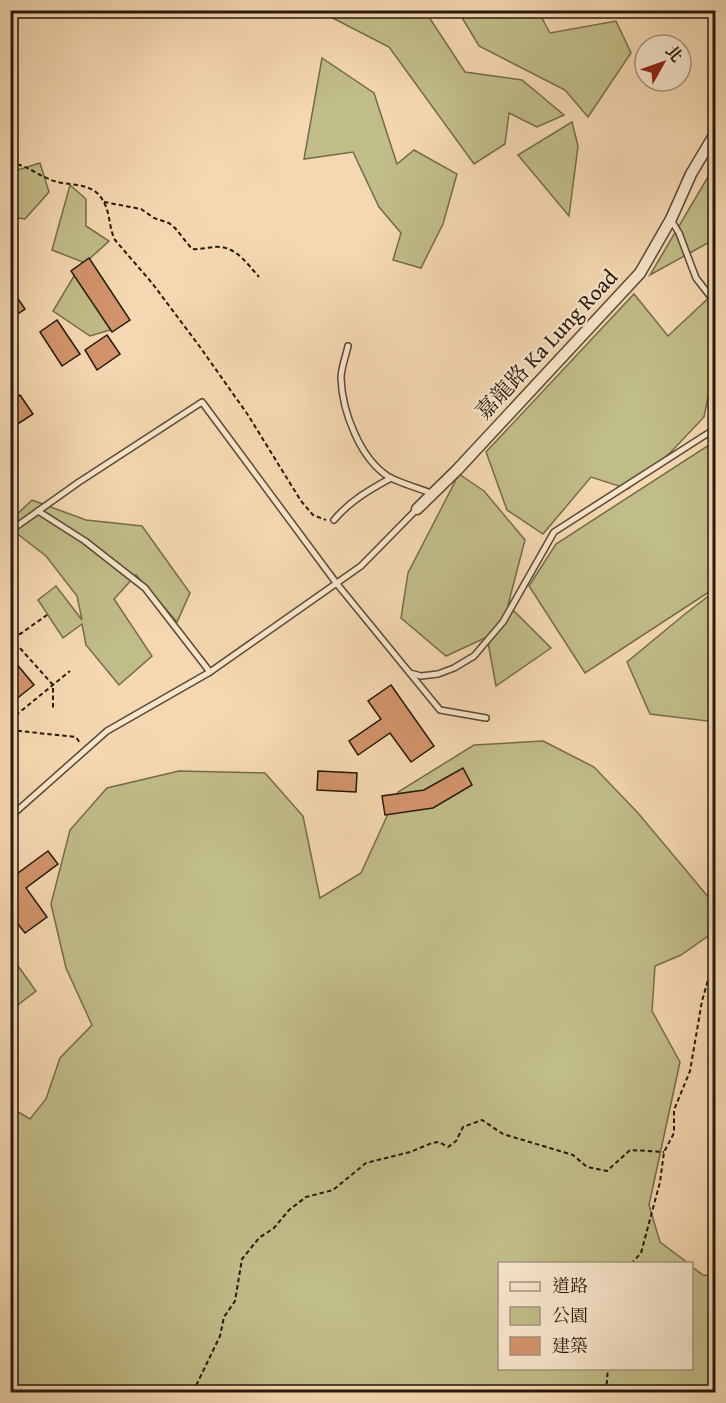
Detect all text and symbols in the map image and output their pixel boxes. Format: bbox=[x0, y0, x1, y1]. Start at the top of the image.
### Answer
north arrow bbox=[633, 33, 693, 93]
text: 北 bbox=[660, 40, 689, 67]
street label: 嘉龍路 Ka Lung Road bbox=[467, 261, 625, 427]
legend bbox=[498, 1262, 693, 1370]
text: 道路 bbox=[552, 1272, 588, 1299]
text: 公園 bbox=[552, 1302, 588, 1329]
text: 建築 bbox=[552, 1332, 588, 1359]

